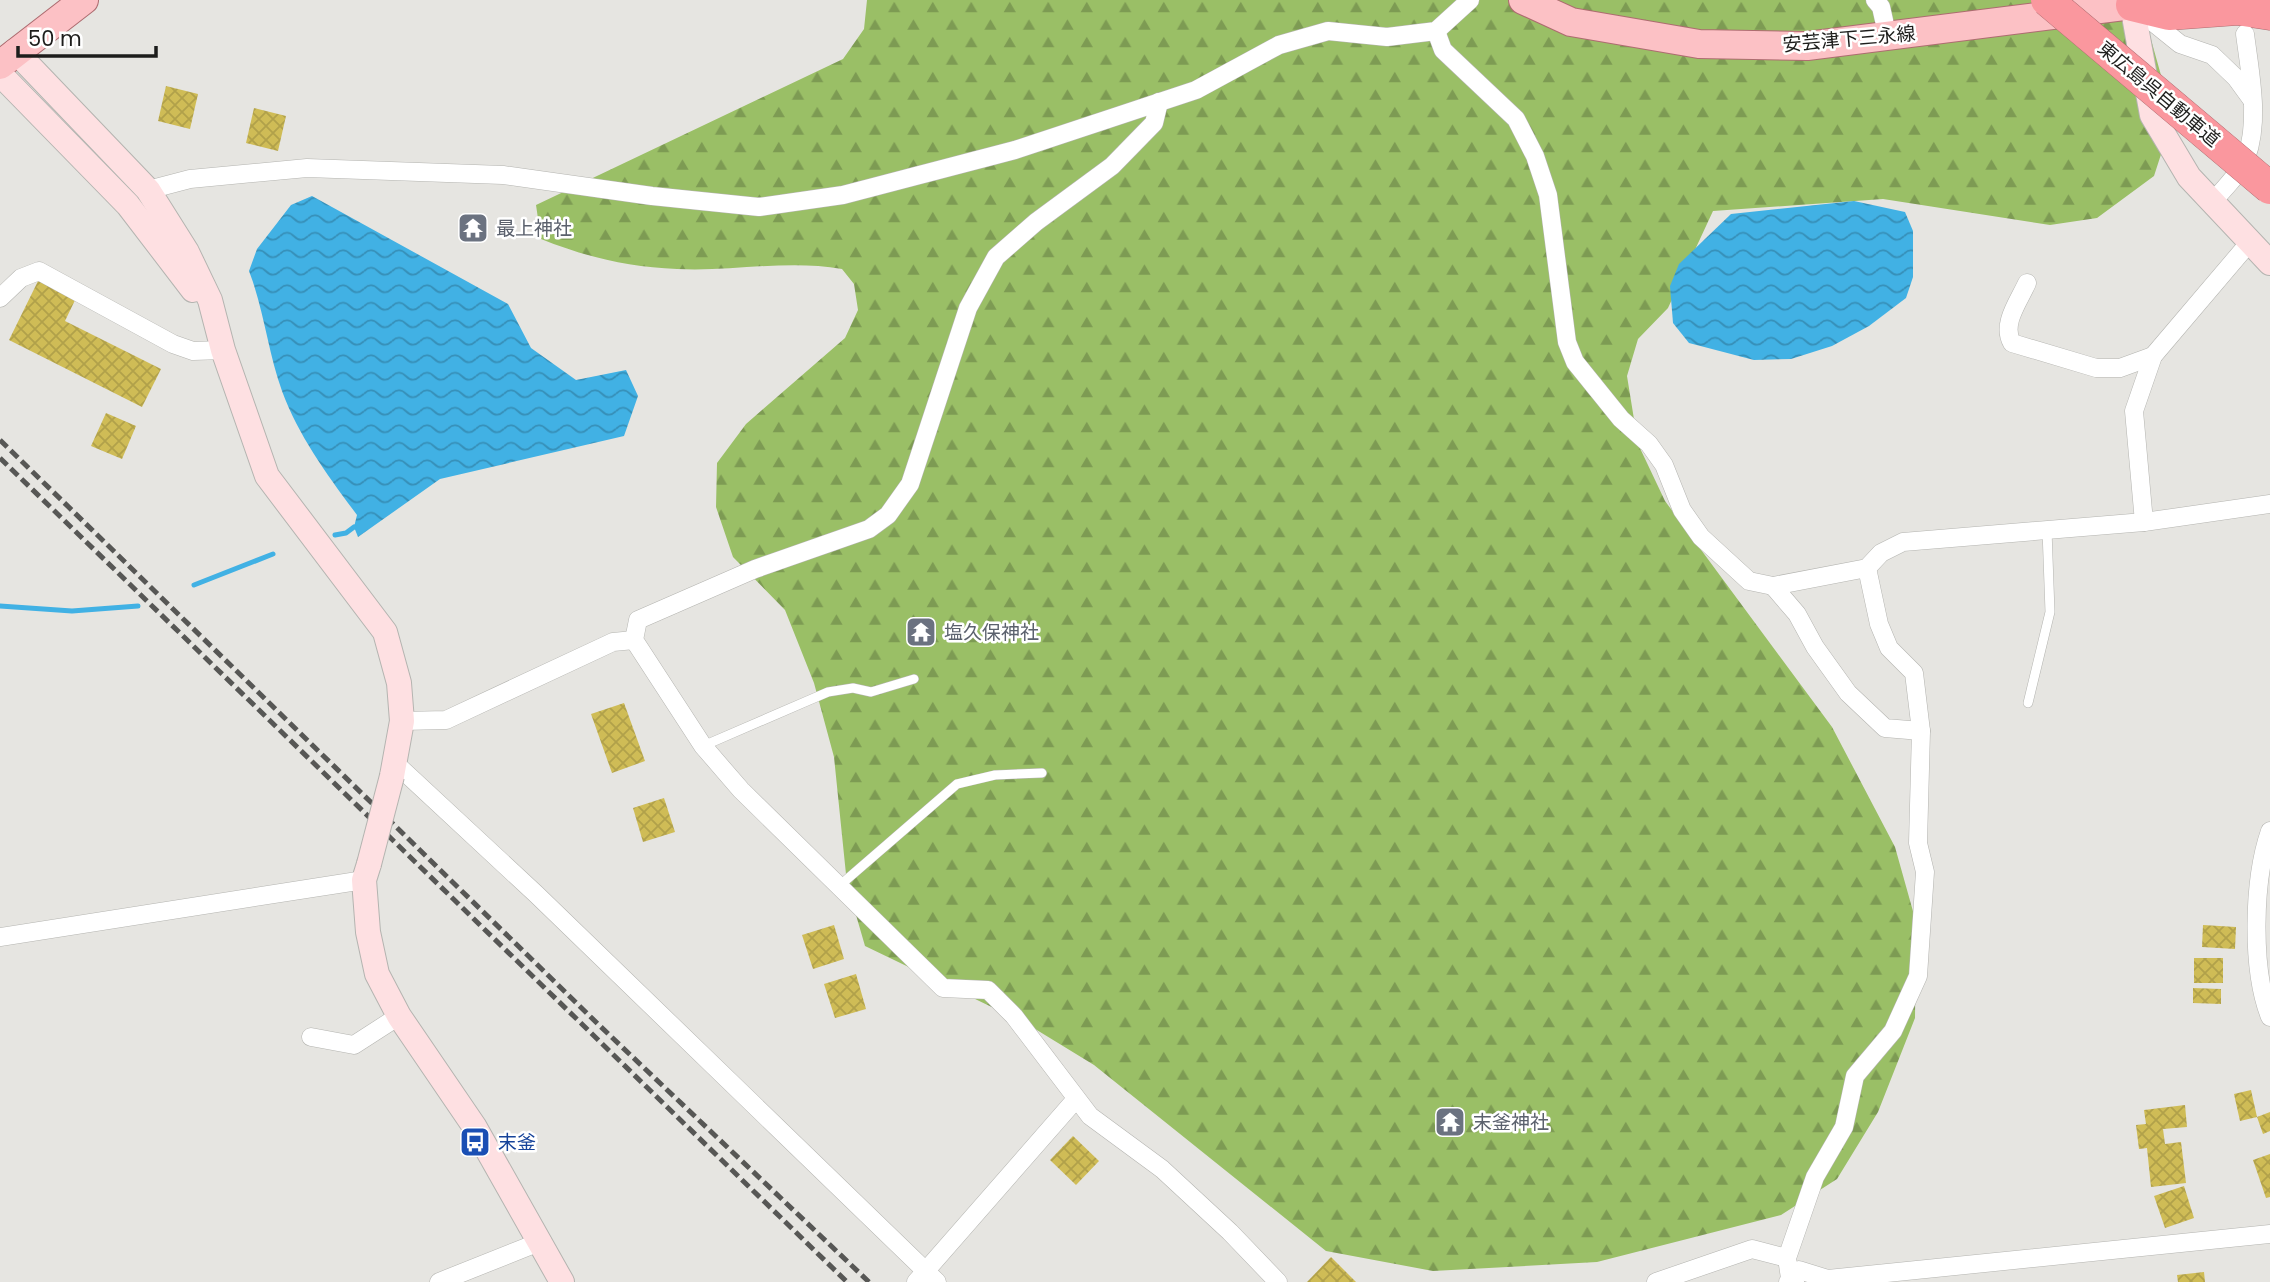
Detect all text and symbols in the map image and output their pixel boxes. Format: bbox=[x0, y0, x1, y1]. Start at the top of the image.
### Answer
scale bar bbox=[18, 14, 156, 58]
street label: 安芸津下三永線 bbox=[1782, 20, 1916, 58]
text: 50 m bbox=[28, 24, 82, 53]
street label: 東広島呉自動車道 bbox=[2092, 35, 2226, 153]
temple icon: 最上神社 bbox=[456, 211, 490, 245]
place label: 最上神社 bbox=[496, 215, 572, 242]
temple icon: 塩久保神社 bbox=[904, 615, 938, 649]
place label: 塩久保神社 bbox=[944, 619, 1039, 646]
temple icon: 末釜神社 bbox=[1433, 1105, 1467, 1139]
place label: 末釜神社 bbox=[1473, 1109, 1549, 1136]
bus stop icon: 末釜 bbox=[458, 1125, 492, 1159]
place label: 末釜 bbox=[498, 1129, 536, 1156]

